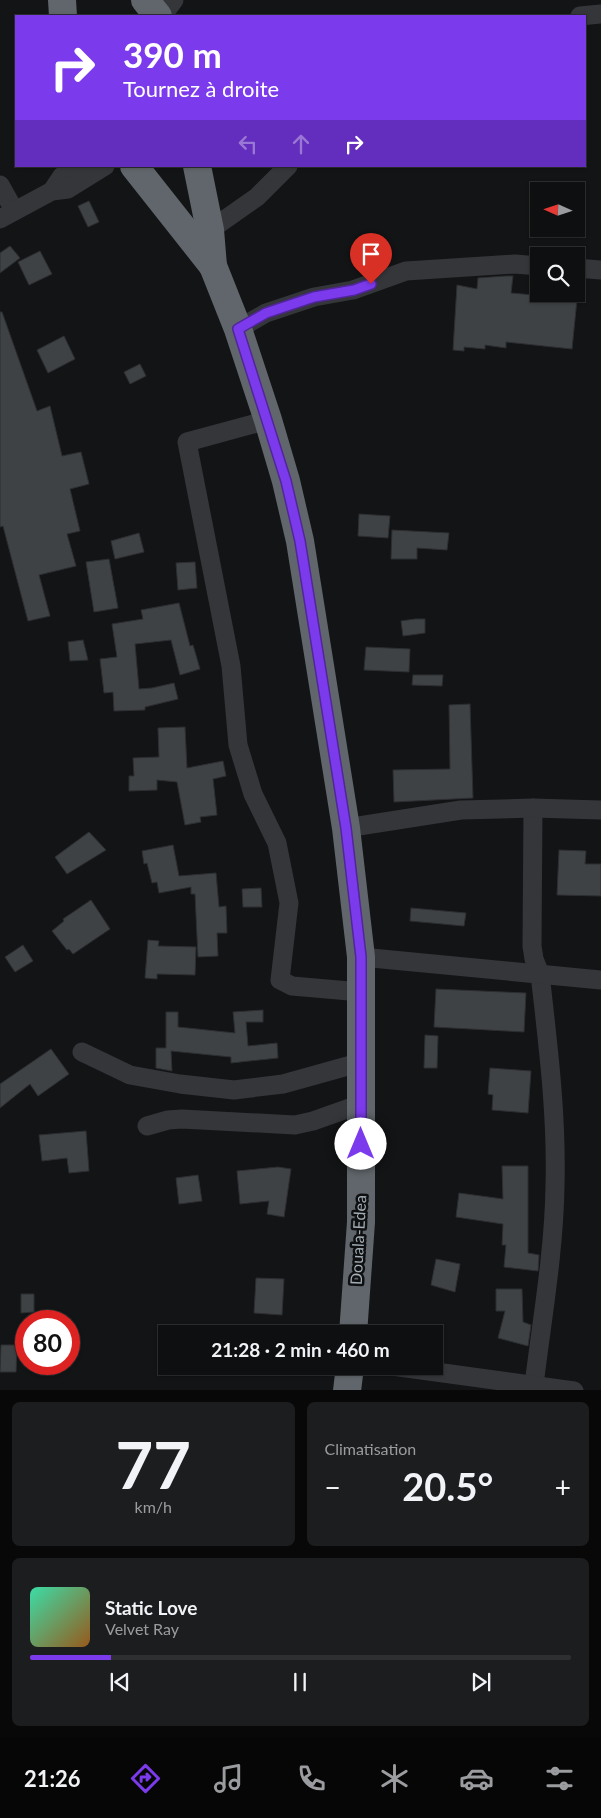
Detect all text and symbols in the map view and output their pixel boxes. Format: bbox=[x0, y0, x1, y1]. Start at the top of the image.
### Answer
text: 390 m bbox=[123, 33, 222, 75]
icon: right bbox=[40, 35, 105, 100]
text: Tournez à droite bbox=[123, 75, 279, 102]
icon: left bbox=[234, 130, 262, 158]
icon: ahead bbox=[287, 130, 315, 158]
icon: right bbox=[340, 130, 368, 158]
north arrow bbox=[530, 182, 585, 238]
map controls bbox=[530, 182, 585, 302]
pin bbox=[350, 233, 392, 284]
icon: arrive bbox=[357, 240, 385, 268]
button: search bbox=[530, 247, 585, 302]
position arrow bbox=[334, 1117, 386, 1169]
street label: Douala-Edea bbox=[346, 1195, 369, 1285]
speed limit sign: 80 bbox=[15, 1310, 80, 1375]
text: 21:28 · 2 min · 460 m bbox=[211, 1338, 390, 1361]
text: 77 bbox=[116, 1425, 191, 1503]
text: Climatisation bbox=[325, 1439, 416, 1458]
text: 20.5° bbox=[402, 1463, 493, 1509]
text: − bbox=[325, 1470, 341, 1504]
text: + bbox=[555, 1470, 571, 1504]
text: km/h bbox=[135, 1497, 172, 1516]
text: Static Love bbox=[105, 1596, 197, 1619]
text: Velvet Ray bbox=[105, 1619, 179, 1638]
icon: previous bbox=[106, 1668, 134, 1696]
icon: pause bbox=[286, 1668, 314, 1696]
icon: next bbox=[467, 1668, 495, 1696]
icon: directions bbox=[128, 1761, 163, 1796]
icon: music bbox=[211, 1761, 246, 1796]
icon: phone bbox=[294, 1761, 329, 1796]
icon: climate bbox=[377, 1761, 412, 1796]
icon: car bbox=[459, 1761, 494, 1796]
icon: filters bbox=[542, 1761, 577, 1796]
text: 21:26 bbox=[24, 1765, 81, 1792]

